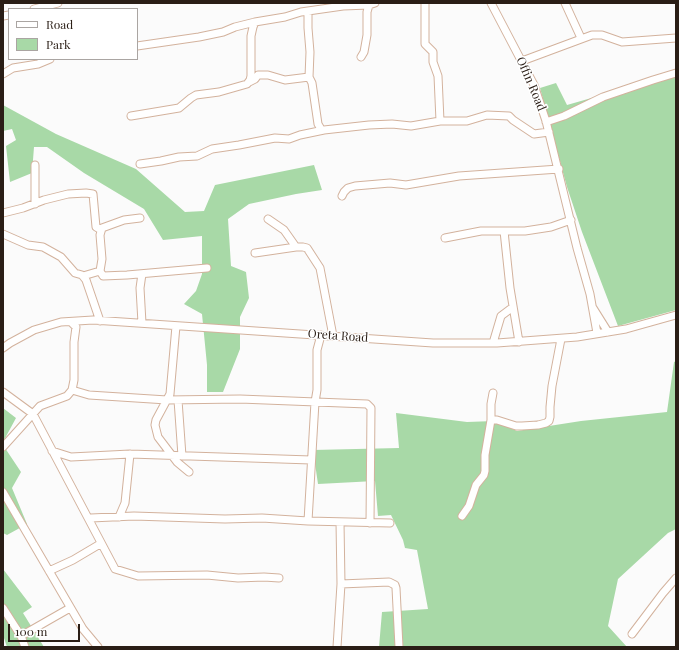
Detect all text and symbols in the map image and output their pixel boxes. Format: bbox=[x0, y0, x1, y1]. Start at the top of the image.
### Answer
legend bbox=[8, 8, 138, 60]
text: Road bbox=[46, 16, 73, 32]
text: Park bbox=[46, 36, 71, 52]
street label: Offin Road bbox=[513, 55, 549, 113]
street label: Oreta Road bbox=[307, 327, 369, 345]
scale bar bbox=[10, 616, 82, 642]
text: 100 m bbox=[15, 623, 47, 639]

